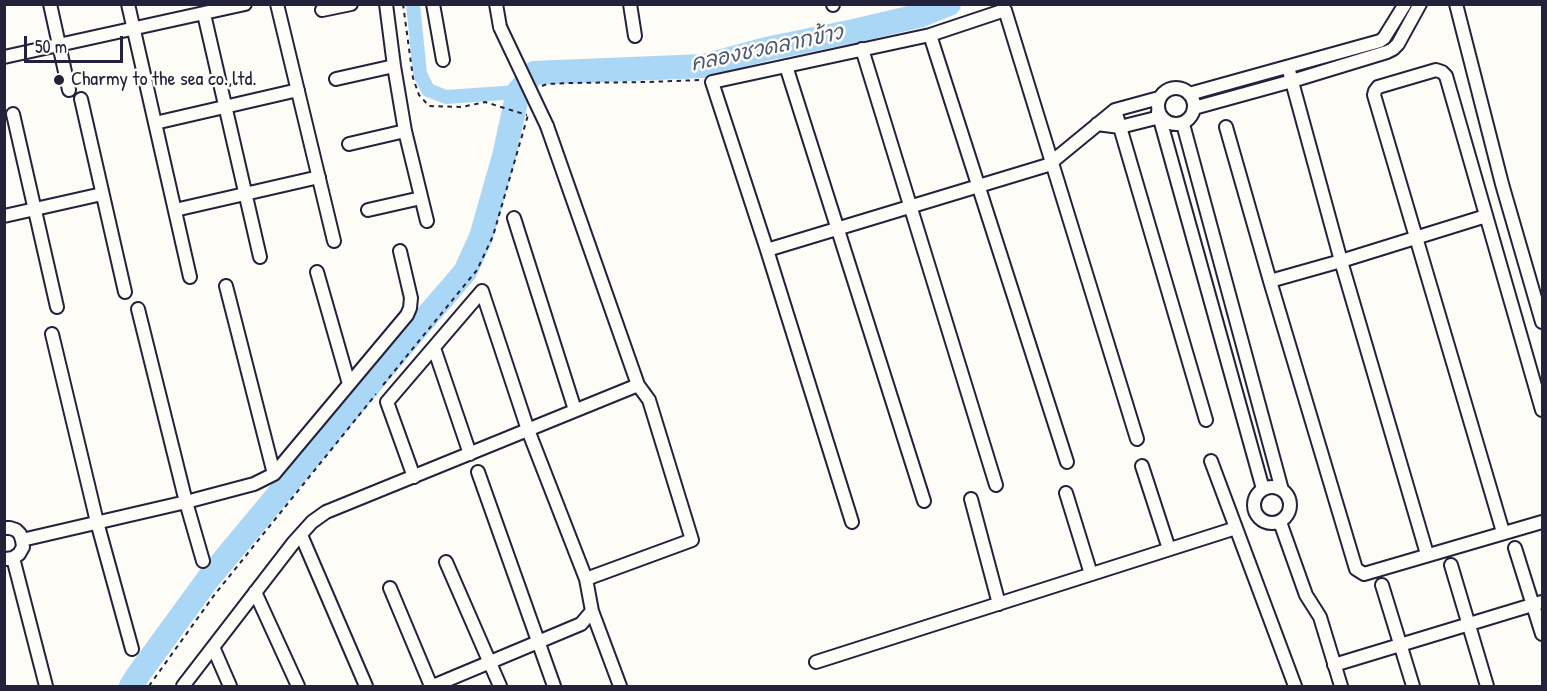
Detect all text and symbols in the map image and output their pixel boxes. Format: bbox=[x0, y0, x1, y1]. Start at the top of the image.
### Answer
water label: คลองชวดลากข้าว bbox=[689, 21, 845, 77]
scale bar bbox=[27, 24, 126, 62]
text: 50 m bbox=[35, 34, 67, 59]
place label: Charmy to the sea co.,ltd. bbox=[71, 68, 256, 92]
marker: Charmy to the sea co.,ltd. bbox=[52, 73, 66, 87]

